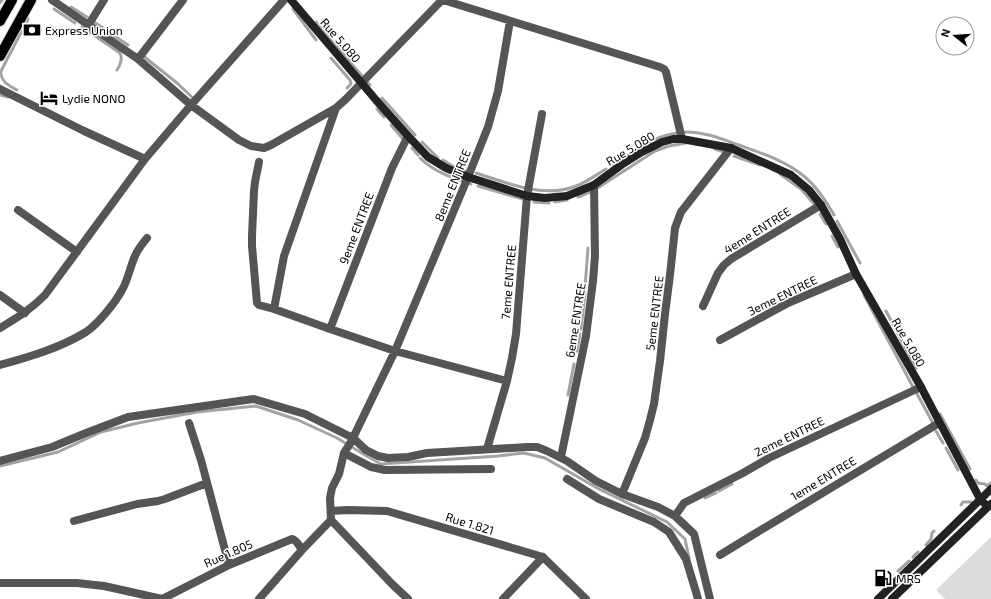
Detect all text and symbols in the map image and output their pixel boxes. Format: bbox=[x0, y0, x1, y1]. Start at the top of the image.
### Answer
street label: Rue 5.080 bbox=[318, 15, 364, 65]
north arrow bbox=[935, 16, 975, 56]
bank icon: Express Union bbox=[22, 20, 42, 40]
place label: Express Union bbox=[45, 23, 123, 37]
text: N bbox=[938, 27, 952, 39]
hotel icon: Lydie NONO bbox=[39, 88, 59, 108]
place label: Lydie NONO bbox=[62, 91, 126, 105]
street label: Rue 5.080 bbox=[603, 128, 657, 168]
street label: 8eme ENTREE bbox=[431, 147, 473, 223]
street label: 9eme ENTREE bbox=[336, 190, 376, 266]
street label: 4eme ENTREE bbox=[721, 204, 793, 256]
street label: 7eme ENTREE bbox=[498, 244, 518, 320]
street label: 3eme ENTREE bbox=[745, 272, 819, 318]
street label: 5eme ENTREE bbox=[642, 274, 666, 351]
street label: 6eme ENTREE bbox=[562, 281, 588, 359]
street label: Rue 5.080 bbox=[889, 315, 929, 369]
street label: 2eme ENTREE bbox=[752, 413, 826, 459]
street label: 1eme ENTREE bbox=[788, 453, 858, 503]
street label: Rue 1.821 bbox=[444, 509, 496, 537]
street label: Rue 1.805 bbox=[201, 536, 255, 570]
fuel station icon: MRS bbox=[873, 568, 893, 588]
place label: MRS bbox=[896, 571, 921, 585]

